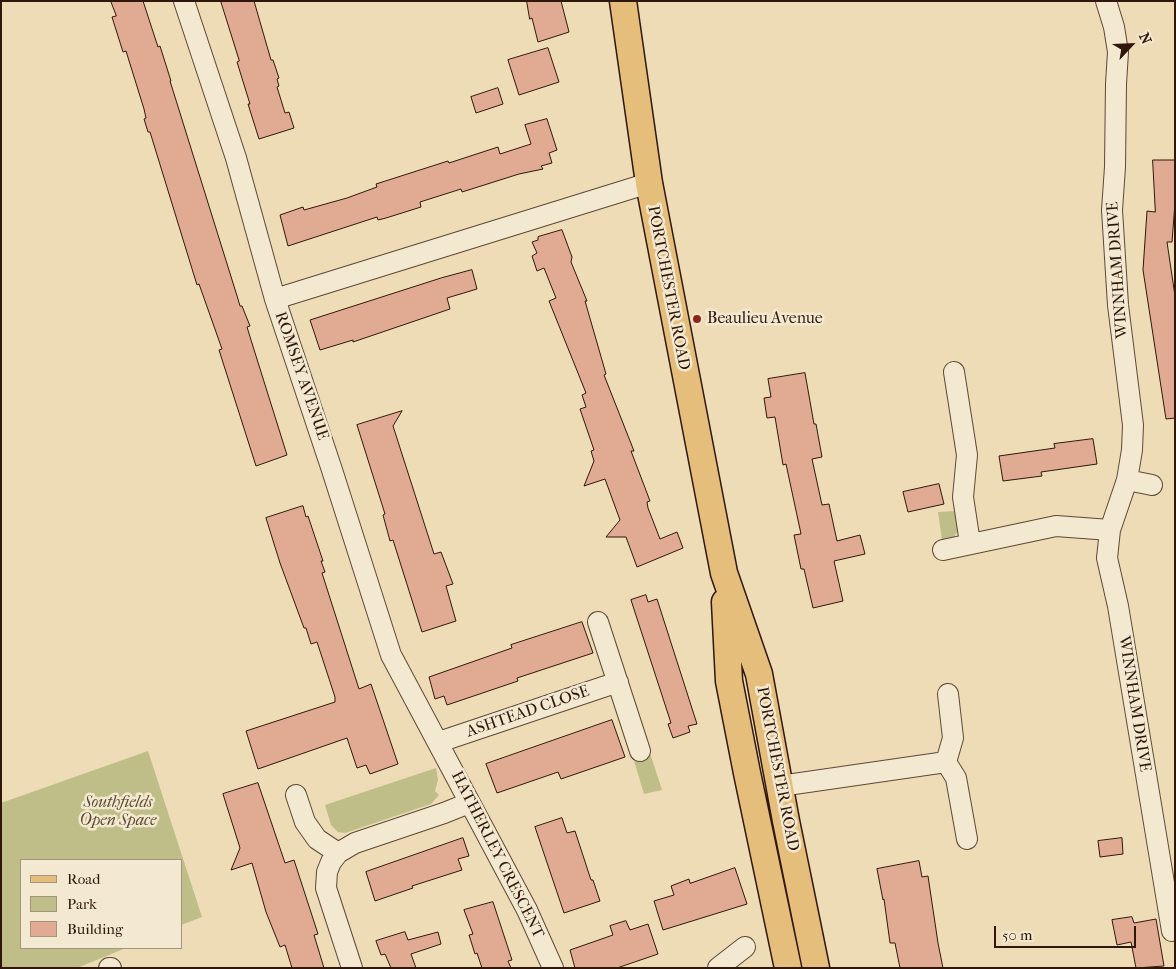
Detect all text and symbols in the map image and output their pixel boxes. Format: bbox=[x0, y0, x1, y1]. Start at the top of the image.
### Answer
north arrow bbox=[1106, 20, 1156, 70]
text: N bbox=[1135, 30, 1155, 47]
street label: WINNHAM DRIVE bbox=[1104, 201, 1132, 339]
street label: PORTCHESTER ROAD bbox=[643, 204, 693, 372]
street label: ROMSEY AVENUE bbox=[270, 309, 332, 443]
place label: Beaulieu Avenue bbox=[707, 309, 823, 329]
marker: Beaulieu Avenue bbox=[691, 313, 703, 325]
street label: WINNHAM DRIVE bbox=[1114, 635, 1154, 773]
street label: ASHTEAD CLOSE bbox=[464, 682, 592, 742]
street label: PORTCHESTER ROAD bbox=[752, 685, 802, 853]
street label: HATHERLEY CRESCENT bbox=[446, 768, 548, 942]
park label: Southfields Open Space bbox=[80, 793, 156, 831]
legend bbox=[20, 859, 182, 949]
text: Road bbox=[67, 870, 100, 888]
text: Park bbox=[67, 895, 97, 913]
scale bar bbox=[996, 916, 1138, 948]
text: Building bbox=[67, 920, 123, 938]
text: 50 m bbox=[1002, 926, 1032, 944]

